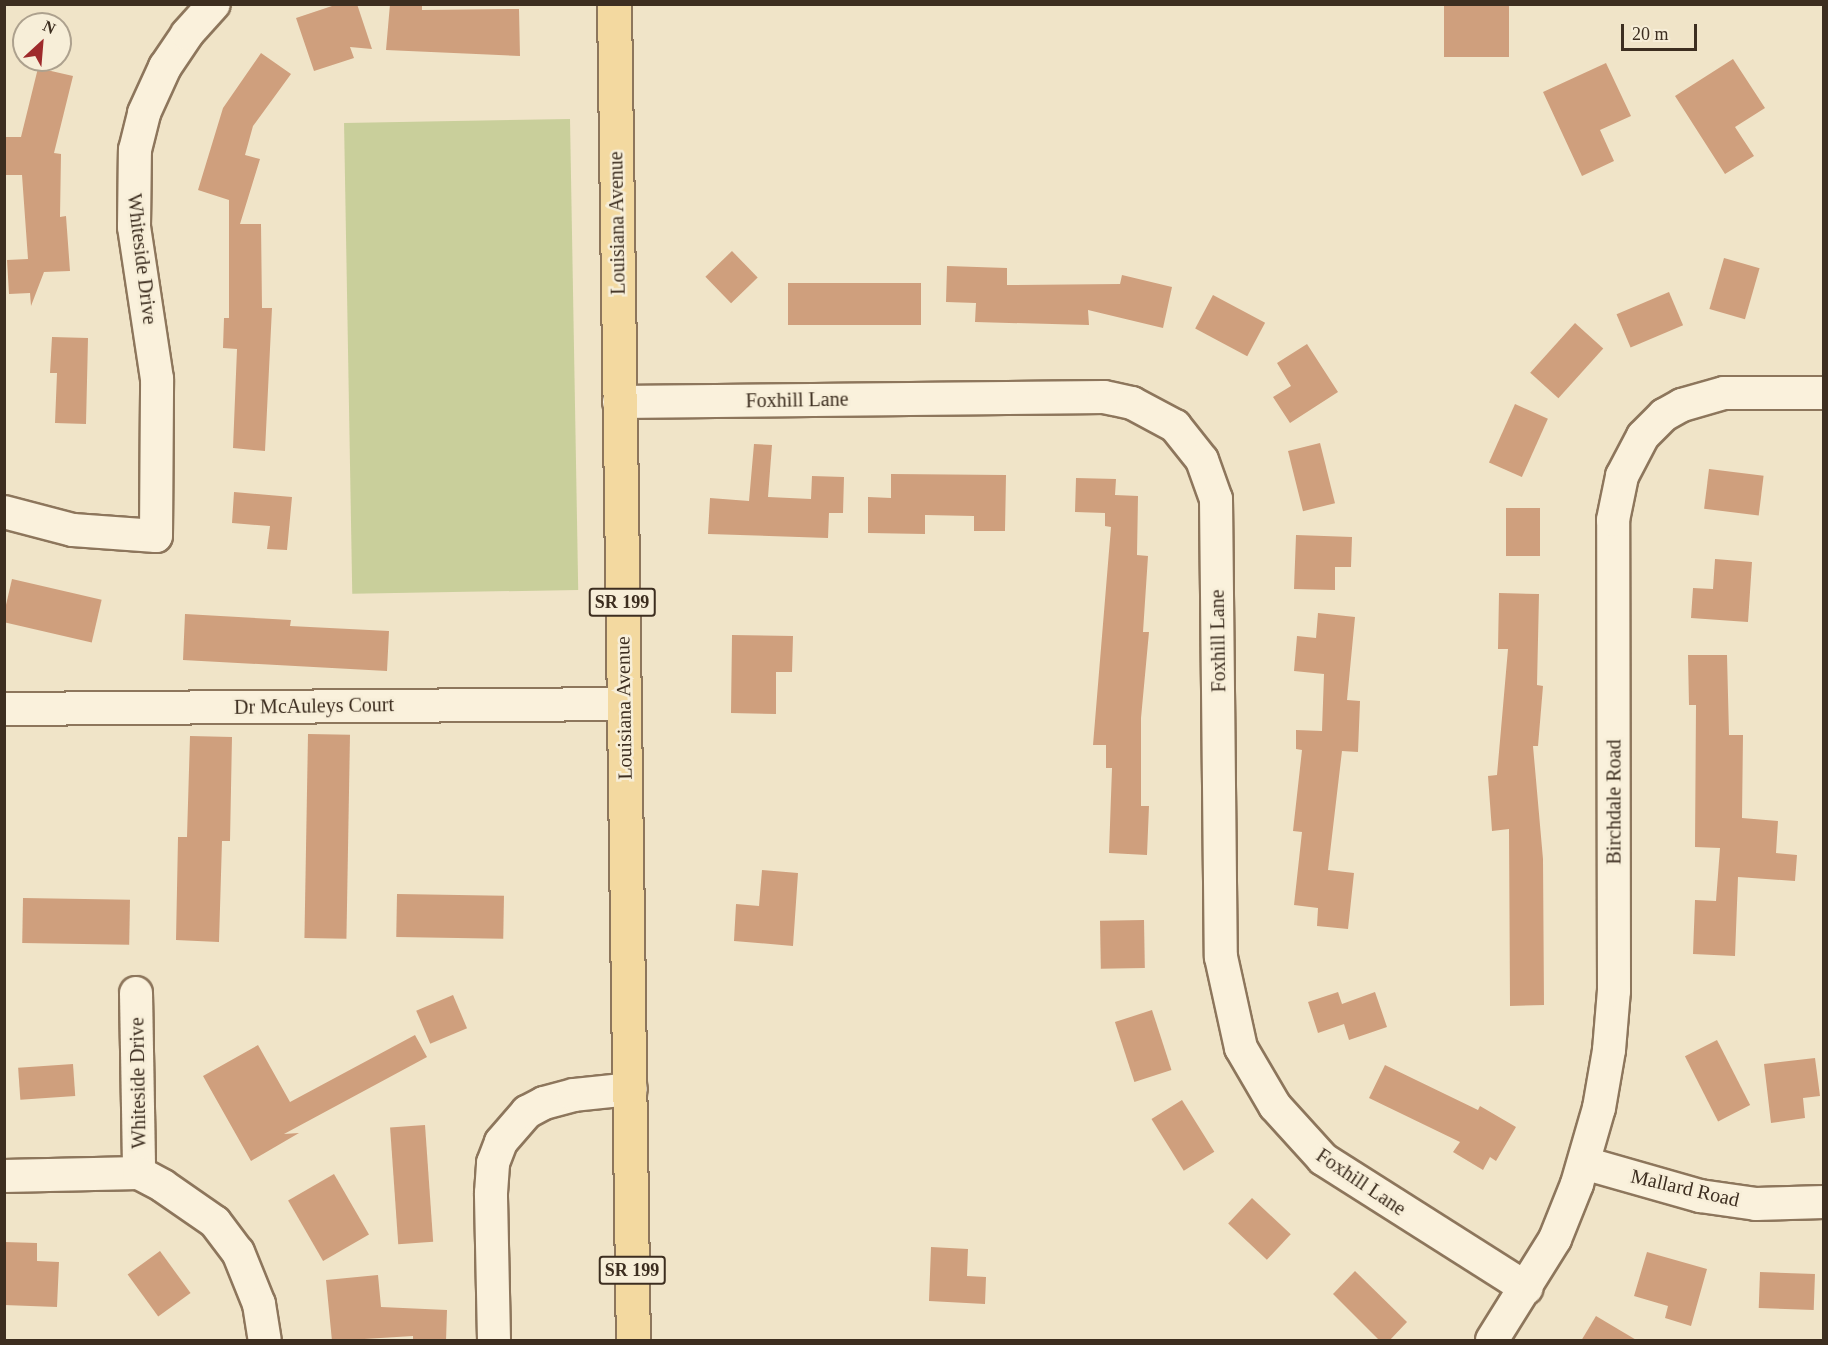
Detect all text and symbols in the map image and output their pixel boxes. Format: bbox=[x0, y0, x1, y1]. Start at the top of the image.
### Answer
north arrow bbox=[12, 12, 72, 72]
scale bar bbox=[1624, 12, 1700, 50]
text: N bbox=[40, 17, 58, 37]
text: 20 m bbox=[1632, 24, 1669, 44]
street label: Louisiana Avenue bbox=[604, 151, 630, 295]
street label: Whiteside Drive bbox=[122, 192, 162, 326]
street label: Foxhill Lane bbox=[745, 387, 849, 413]
road number: SR 199 bbox=[588, 587, 656, 617]
street label: Foxhill Lane bbox=[1205, 589, 1231, 693]
street label: Louisiana Avenue bbox=[611, 636, 637, 780]
street label: Dr McAuleys Court bbox=[234, 693, 394, 719]
street label: Birchdale Road bbox=[1602, 740, 1626, 864]
street label: Whiteside Drive bbox=[125, 1017, 151, 1149]
street label: Foxhill Lane bbox=[1312, 1143, 1410, 1221]
street label: Mallard Road bbox=[1628, 1164, 1742, 1212]
road number: SR 199 bbox=[598, 1255, 666, 1285]

